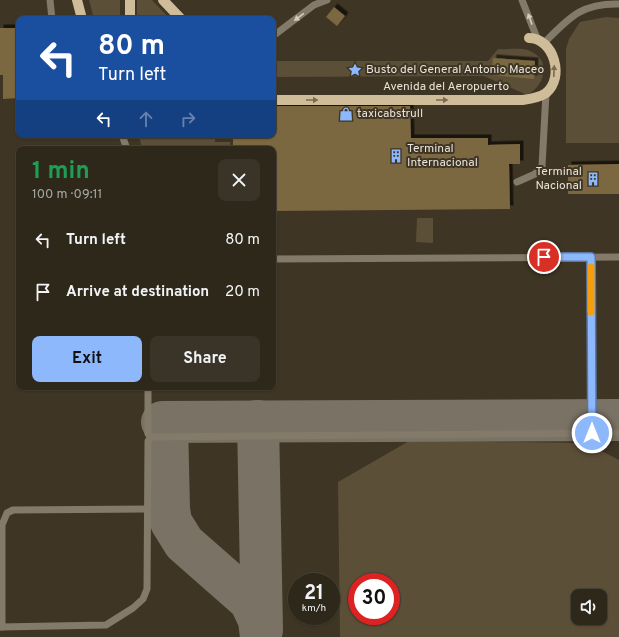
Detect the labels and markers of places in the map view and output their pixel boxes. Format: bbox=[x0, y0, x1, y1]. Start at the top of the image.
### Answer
place icon: Busto del General Antonio Maceo bbox=[347, 62, 363, 78]
place label: Busto del General Antonio Maceo bbox=[366, 62, 544, 78]
shop icon: taxicabstrull bbox=[338, 106, 354, 122]
place label: taxicabstrull bbox=[357, 106, 423, 122]
place label: Terminal Internacional bbox=[407, 141, 478, 171]
building icon: Terminal Internacional bbox=[388, 148, 404, 164]
place label: Terminal Nacional bbox=[535, 164, 582, 194]
building icon: Terminal Nacional bbox=[585, 171, 601, 187]
pin bbox=[527, 240, 561, 274]

